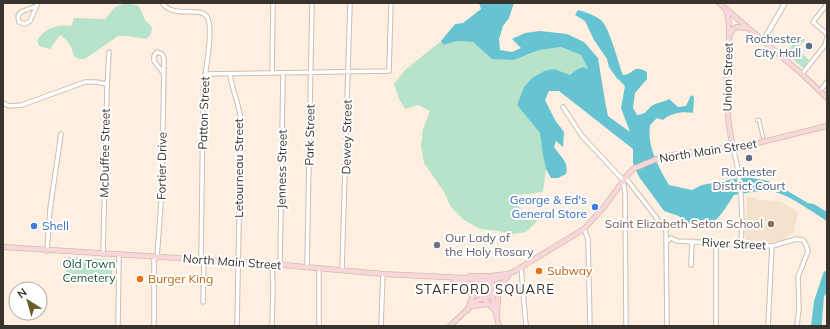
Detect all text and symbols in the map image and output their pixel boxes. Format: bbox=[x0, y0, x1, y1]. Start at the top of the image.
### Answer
place label: Rochester City Hall bbox=[746, 31, 802, 60]
marker: Rochester City Hall bbox=[804, 41, 814, 51]
street label: Union Street bbox=[719, 42, 736, 112]
street label: Patton Street bbox=[195, 76, 212, 150]
street label: Dewey Street bbox=[338, 99, 355, 175]
street label: Park Street bbox=[301, 104, 318, 166]
street label: McDuffee Street bbox=[96, 108, 113, 198]
street label: Letourneau Street bbox=[231, 118, 246, 218]
street label: Jenness Street bbox=[273, 129, 290, 209]
street label: Fortier Drive bbox=[153, 132, 170, 200]
street label: North Main Street bbox=[658, 135, 758, 166]
marker: Rochester District Court bbox=[744, 153, 754, 163]
place label: Rochester District Court bbox=[713, 164, 785, 193]
place label: George & Ed's General Store bbox=[510, 192, 587, 221]
marker: George & Ed's General Store bbox=[590, 202, 600, 212]
place label: Saint Elizabeth Seton School bbox=[605, 216, 763, 231]
place label: Shell bbox=[42, 218, 69, 233]
marker: Saint Elizabeth Seton School bbox=[766, 219, 776, 229]
marker: Shell bbox=[29, 221, 39, 231]
place label: Our Lady of the Holy Rosary bbox=[445, 230, 534, 259]
street label: River Street bbox=[701, 234, 767, 253]
marker: Our Lady of the Holy Rosary bbox=[432, 240, 442, 250]
street label: North Main Street bbox=[182, 251, 282, 272]
park label: Old Town Cemetery bbox=[62, 256, 116, 285]
place label: Subway bbox=[547, 263, 593, 278]
marker: Subway bbox=[534, 266, 544, 276]
place label: Burger King bbox=[148, 271, 213, 286]
marker: Burger King bbox=[135, 274, 145, 284]
north arrow bbox=[8, 281, 48, 321]
district label: STAFFORD SQUARE bbox=[415, 281, 555, 297]
text: N bbox=[14, 285, 30, 301]

